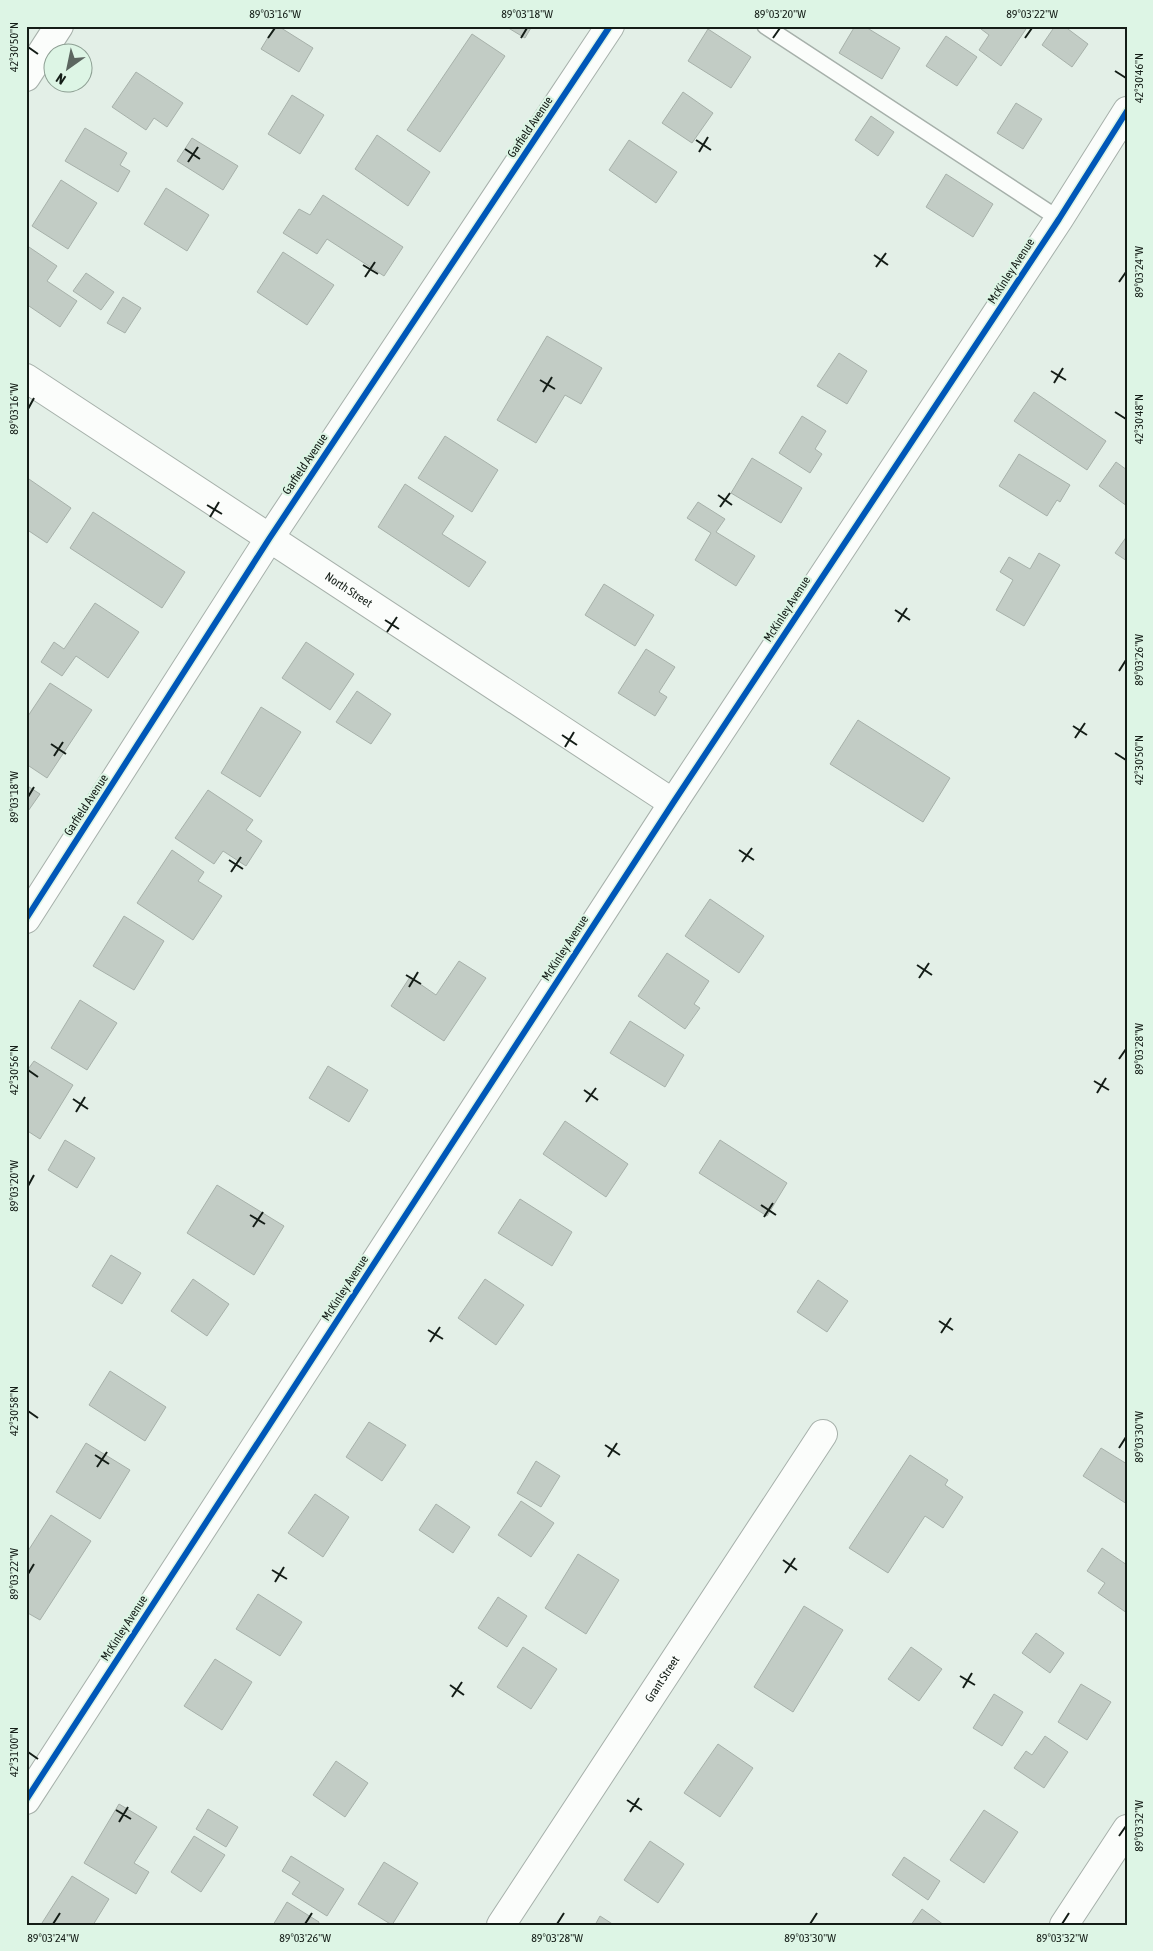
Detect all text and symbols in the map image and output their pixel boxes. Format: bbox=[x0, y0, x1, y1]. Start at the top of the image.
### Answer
text: 89°03'16"W bbox=[249, 7, 301, 21]
text: 89°03'18"W bbox=[501, 7, 553, 21]
text: 89°03'20"W bbox=[754, 7, 806, 21]
text: 89°03'22"W bbox=[1006, 7, 1058, 21]
text: 42°30'50"N bbox=[7, 22, 21, 72]
north arrow bbox=[42, 42, 92, 92]
text: 42°30'46"N bbox=[1132, 53, 1146, 103]
text: N bbox=[53, 70, 69, 88]
street label: Garfield Avenue bbox=[504, 94, 556, 160]
street label: McKinley Avenue bbox=[985, 236, 1037, 306]
text: 89°03'24"W bbox=[1132, 246, 1146, 298]
text: 89°03'16"W bbox=[7, 383, 21, 435]
text: 42°30'48"N bbox=[1132, 394, 1146, 444]
street label: Garfield Avenue bbox=[279, 431, 331, 497]
street label: North Street bbox=[322, 569, 375, 611]
street label: McKinley Avenue bbox=[761, 574, 813, 644]
text: 89°03'26"W bbox=[1132, 634, 1146, 686]
text: 42°30'50"N bbox=[1132, 735, 1146, 785]
text: 89°03'18"W bbox=[7, 771, 21, 823]
street label: Garfield Avenue bbox=[61, 772, 111, 838]
street label: McKinley Avenue bbox=[539, 913, 591, 983]
text: 89°03'28"W bbox=[1132, 1023, 1146, 1075]
text: 42°30'56"N bbox=[7, 1045, 21, 1095]
text: 89°03'20"W bbox=[7, 1160, 21, 1212]
street label: McKinley Avenue bbox=[319, 1253, 371, 1323]
text: 42°30'58"N bbox=[7, 1386, 21, 1436]
text: 89°03'30"W bbox=[1132, 1411, 1146, 1463]
text: 89°03'22"W bbox=[7, 1548, 21, 1600]
street label: McKinley Avenue bbox=[98, 1593, 150, 1663]
street label: Grant Street bbox=[642, 1653, 683, 1705]
text: 42°31'00"N bbox=[7, 1727, 21, 1777]
text: 89°03'32"W bbox=[1132, 1800, 1146, 1852]
text: 89°03'24"W bbox=[27, 1931, 79, 1945]
text: 89°03'26"W bbox=[279, 1931, 331, 1945]
text: 89°03'28"W bbox=[531, 1931, 583, 1945]
text: 89°03'30"W bbox=[784, 1931, 836, 1945]
text: 89°03'32"W bbox=[1036, 1931, 1088, 1945]

